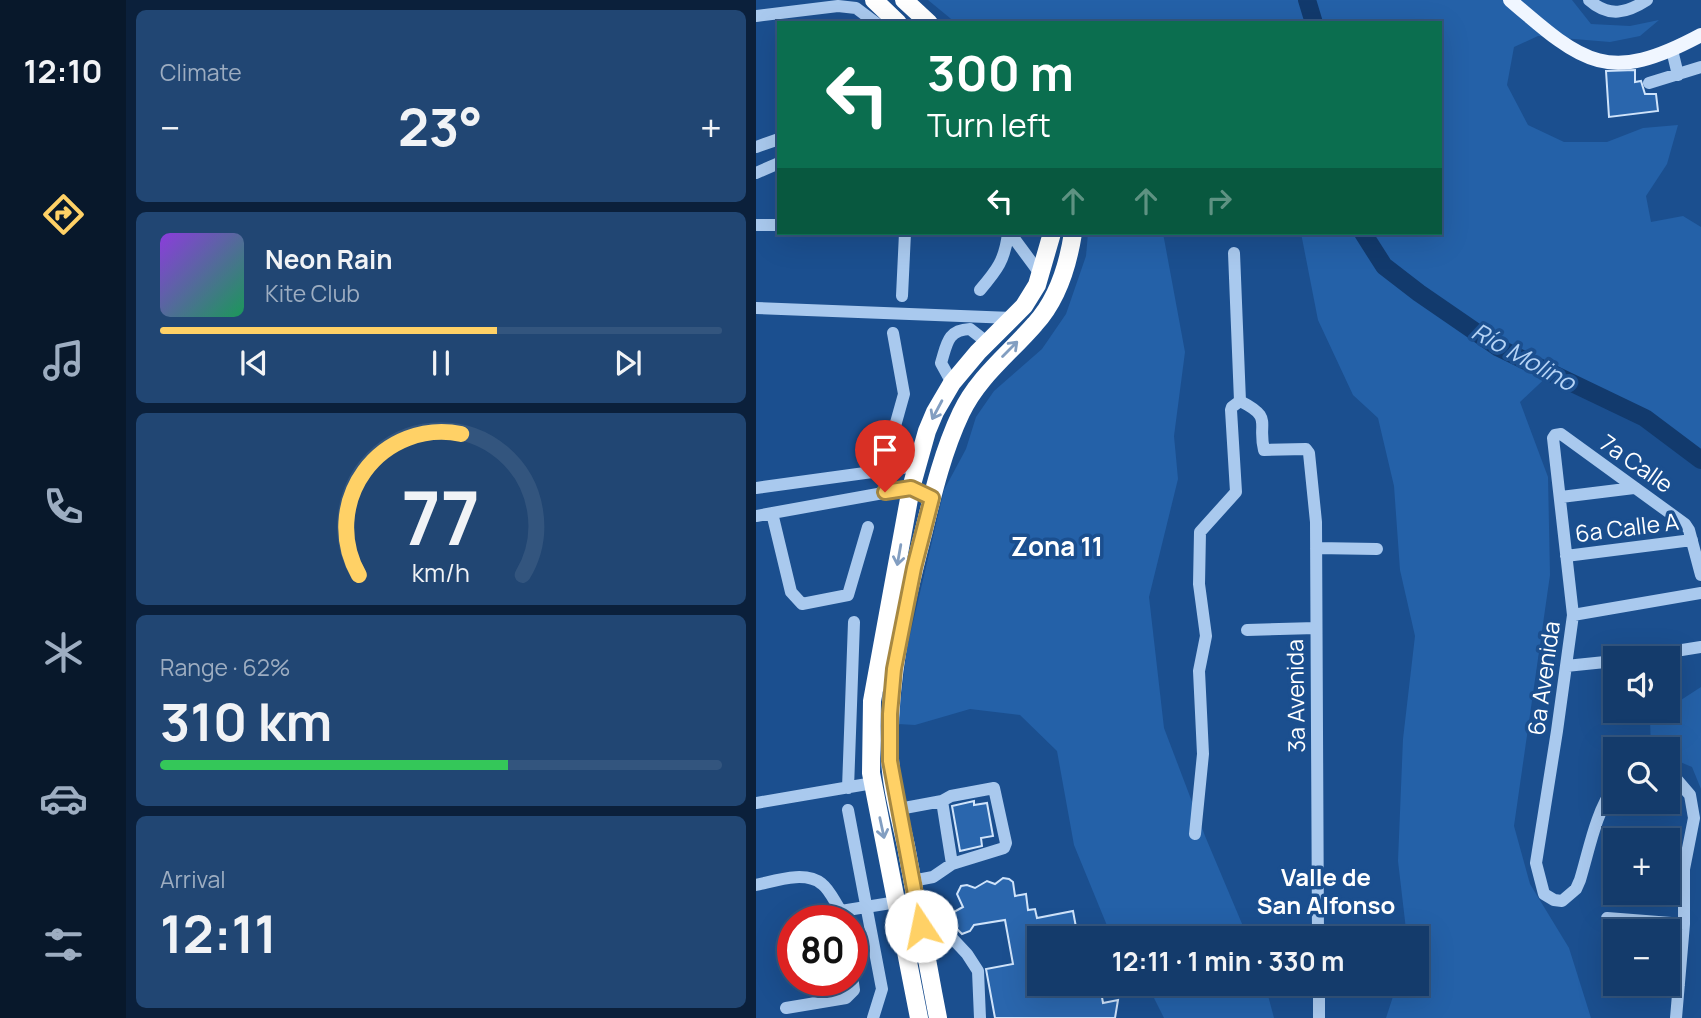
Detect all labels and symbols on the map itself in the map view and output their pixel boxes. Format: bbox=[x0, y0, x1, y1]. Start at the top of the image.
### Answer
water label: Río Molino bbox=[1466, 314, 1583, 399]
one-way arrow bbox=[1002, 341, 1019, 358]
one-way arrow bbox=[930, 399, 944, 419]
pin bbox=[855, 420, 915, 492]
street label: 7a Calle bbox=[1594, 426, 1680, 500]
street label: 6a Calle A bbox=[1573, 505, 1681, 549]
district label: Zona 11 bbox=[1011, 528, 1103, 564]
one-way arrow bbox=[892, 543, 905, 566]
street label: 6a Avenida bbox=[1519, 619, 1567, 737]
street label: 3a Avenida bbox=[1278, 639, 1312, 753]
one-way arrow bbox=[876, 816, 890, 839]
district label: Valle de San Alfonso bbox=[1257, 860, 1395, 921]
position arrow bbox=[884, 889, 958, 963]
speed limit sign: 80 bbox=[777, 905, 868, 996]

